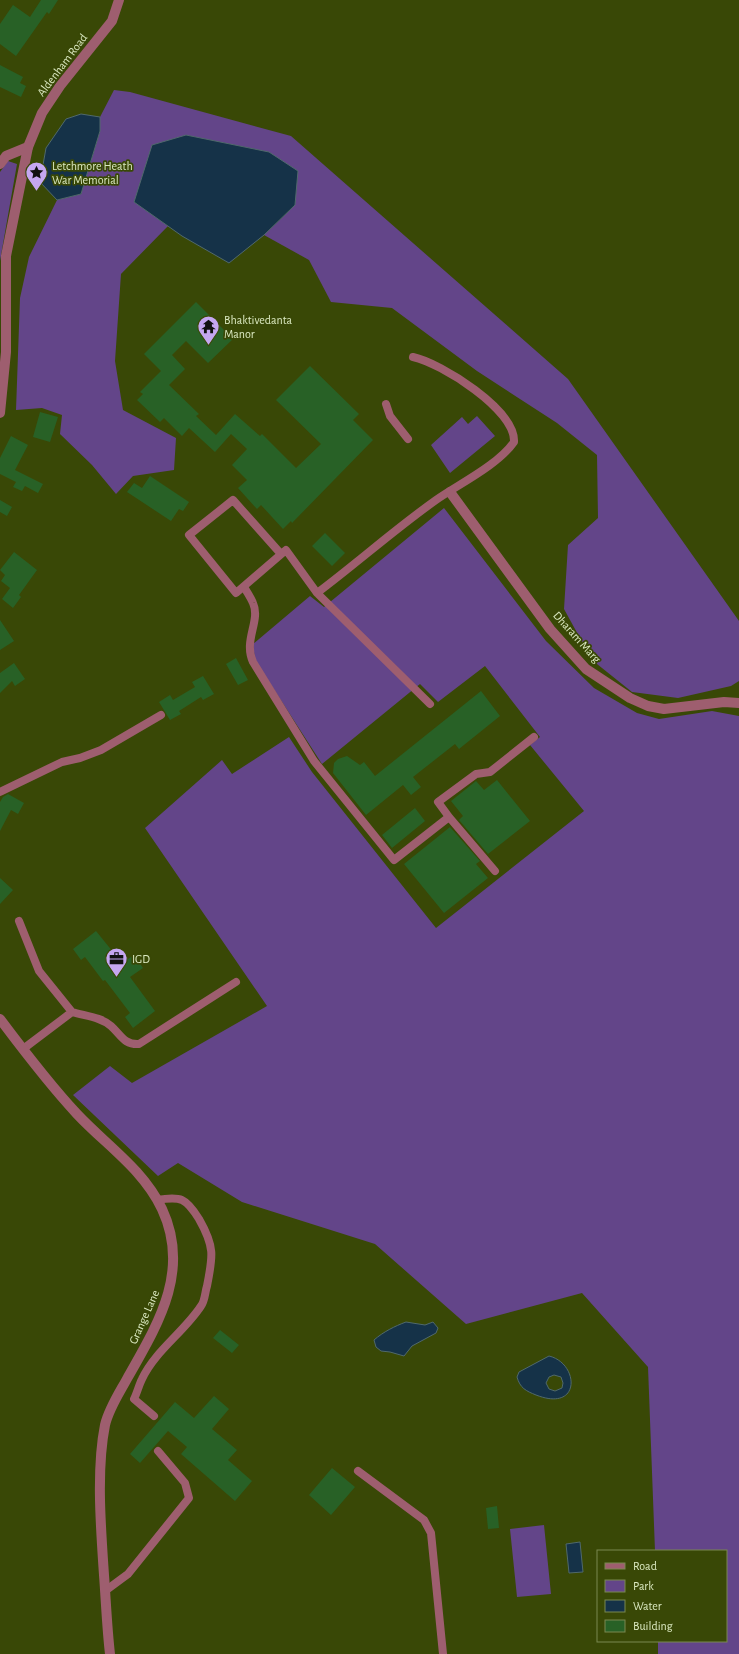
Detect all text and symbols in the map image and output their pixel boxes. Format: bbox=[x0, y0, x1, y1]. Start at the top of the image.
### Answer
street label: Aldenham Road bbox=[35, 31, 89, 99]
place icon: Letchmore Heath War Memorial bbox=[23, 160, 49, 193]
place label: Letchmore Heath War Memorial bbox=[52, 160, 133, 186]
temple icon: Bhaktivedanta Manor bbox=[195, 314, 221, 347]
place label: Bhaktivedanta Manor bbox=[224, 314, 293, 340]
street label: Dharam Marg bbox=[551, 609, 603, 665]
office icon: IGD bbox=[103, 946, 129, 979]
place label: IGD bbox=[132, 953, 150, 965]
street label: Grange Lane bbox=[127, 1288, 161, 1346]
legend bbox=[597, 1550, 727, 1642]
text: Road bbox=[633, 1560, 657, 1572]
text: Park bbox=[633, 1580, 654, 1592]
text: Water bbox=[633, 1600, 662, 1612]
text: Building bbox=[633, 1620, 673, 1632]

